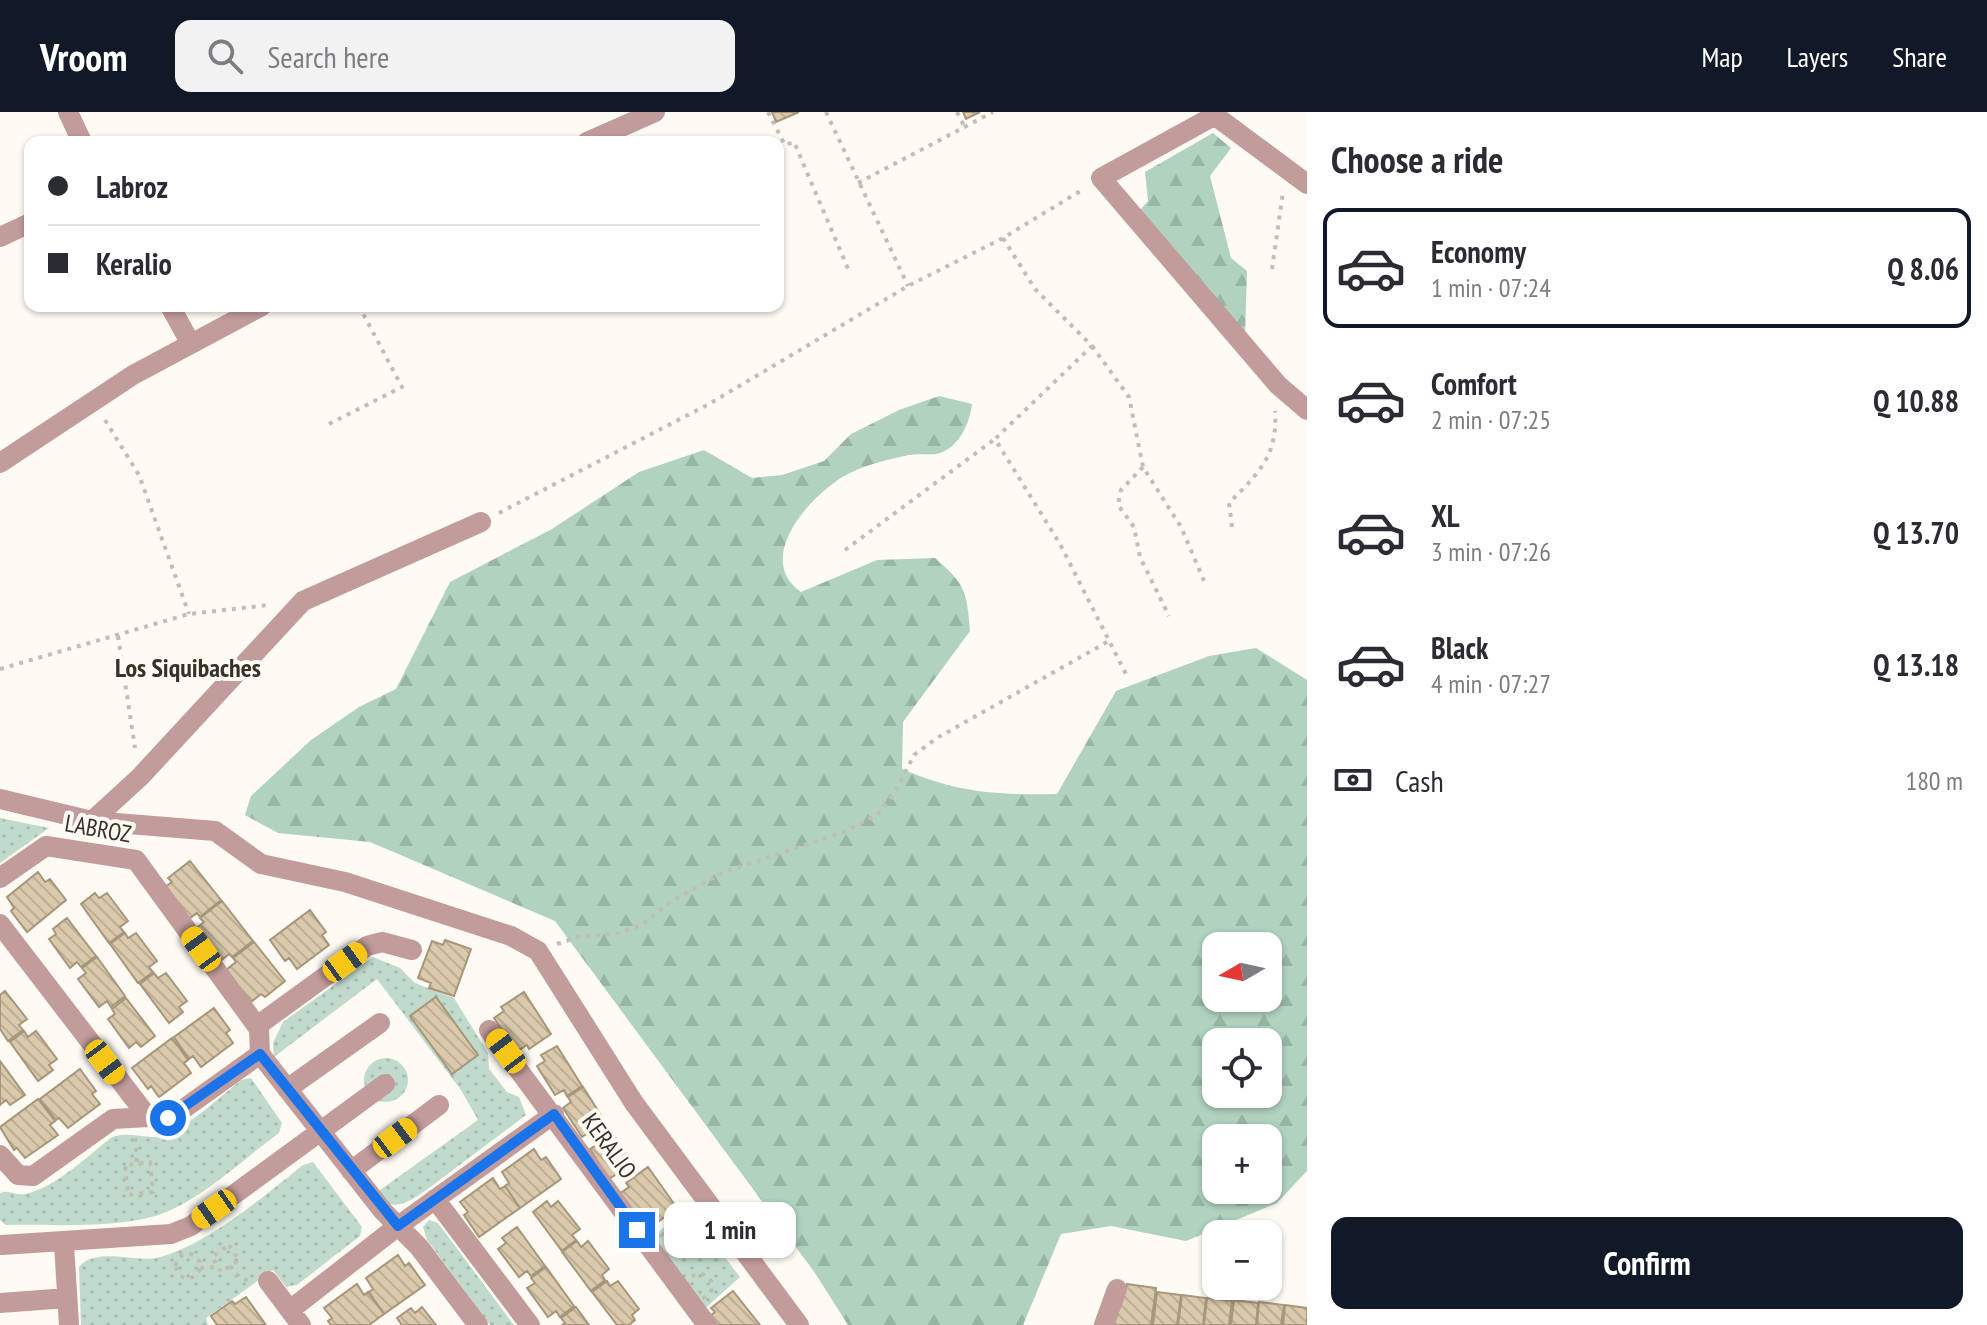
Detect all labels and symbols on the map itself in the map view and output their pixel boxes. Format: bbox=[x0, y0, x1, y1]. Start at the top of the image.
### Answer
district label: Los Siquibaches bbox=[115, 651, 261, 684]
street label: LABROZ bbox=[62, 807, 134, 850]
car bbox=[177, 923, 225, 975]
north arrow bbox=[1202, 932, 1282, 1012]
car bbox=[319, 938, 371, 986]
car bbox=[482, 1025, 530, 1077]
car bbox=[81, 1036, 129, 1088]
route start bbox=[150, 1100, 186, 1136]
street label: KERALIO bbox=[575, 1107, 643, 1184]
car bbox=[369, 1114, 421, 1162]
car bbox=[187, 1185, 241, 1233]
callout: 1 min bbox=[665, 1202, 797, 1258]
route end bbox=[619, 1212, 655, 1248]

